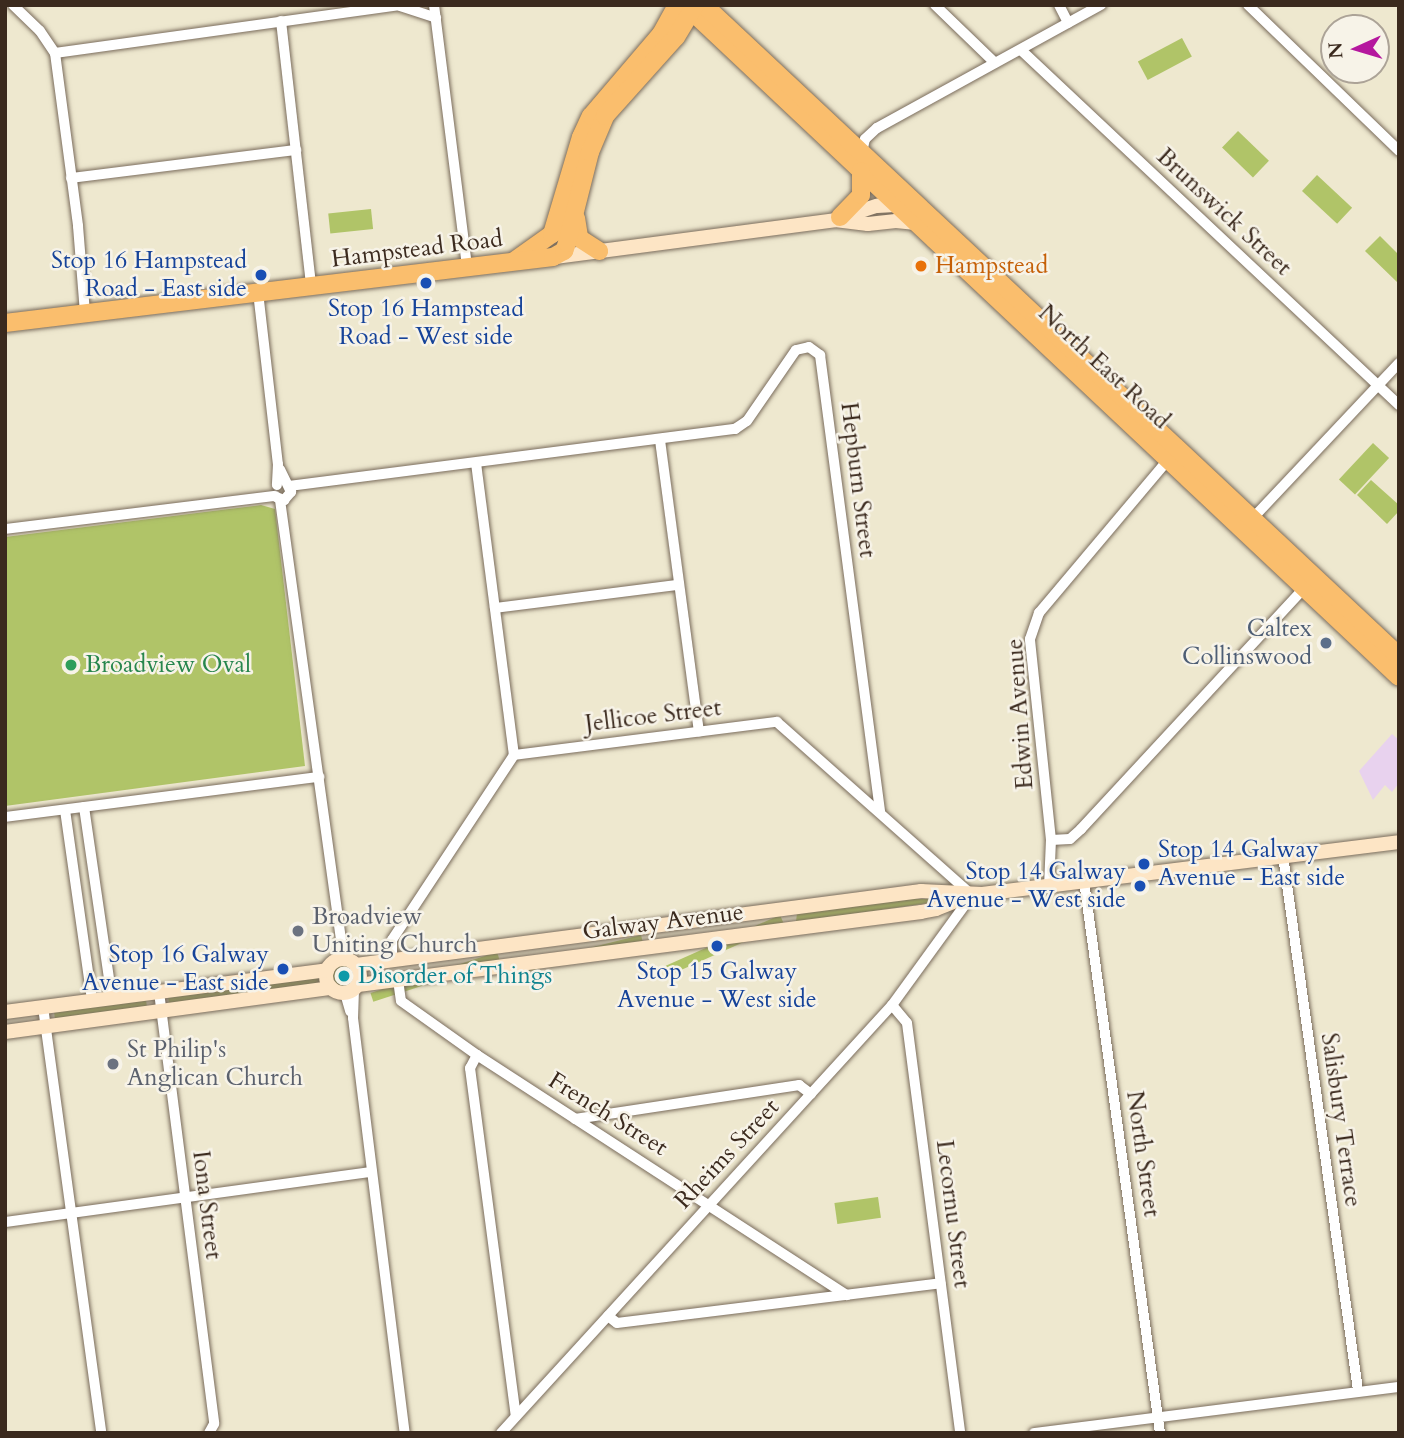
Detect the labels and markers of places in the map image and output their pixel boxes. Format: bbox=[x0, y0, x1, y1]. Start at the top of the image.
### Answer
place label: Stop 16 Hampstead Road - East side bbox=[51, 247, 247, 303]
place label: Hampstead bbox=[935, 252, 1048, 280]
marker: Hampstead bbox=[913, 258, 929, 274]
marker: Stop 16 Hampstead Road - East side bbox=[253, 267, 269, 283]
marker: Stop 16 Hampstead Road - West side bbox=[418, 275, 434, 291]
place label: Stop 16 Hampstead Road - West side bbox=[328, 295, 524, 351]
place label: Caltex Collinswood bbox=[1182, 615, 1312, 671]
marker: Caltex Collinswood bbox=[1318, 635, 1334, 651]
place label: Broadview Oval bbox=[85, 651, 251, 679]
marker: Broadview Oval bbox=[63, 657, 79, 673]
place label: Stop 14 Galway Avenue - East side bbox=[1158, 836, 1345, 892]
marker: Stop 14 Galway Avenue - East side bbox=[1136, 856, 1152, 872]
place label: Stop 14 Galway Avenue - West side bbox=[927, 858, 1126, 914]
marker: Stop 14 Galway Avenue - West side bbox=[1132, 878, 1148, 894]
place label: Broadview Uniting Church bbox=[312, 903, 477, 959]
marker: Broadview Uniting Church bbox=[290, 923, 306, 939]
marker: Stop 15 Galway Avenue - West side bbox=[709, 938, 725, 954]
place label: Stop 16 Galway Avenue - East side bbox=[82, 941, 269, 997]
place label: Stop 15 Galway Avenue - West side bbox=[617, 958, 817, 1014]
marker: Stop 16 Galway Avenue - East side bbox=[275, 961, 291, 977]
place label: Disorder of Things bbox=[358, 962, 552, 990]
marker: Disorder of Things bbox=[336, 968, 352, 984]
place label: St Philip's Anglican Church bbox=[127, 1036, 303, 1092]
marker: St Philip's Anglican Church bbox=[105, 1056, 121, 1072]

